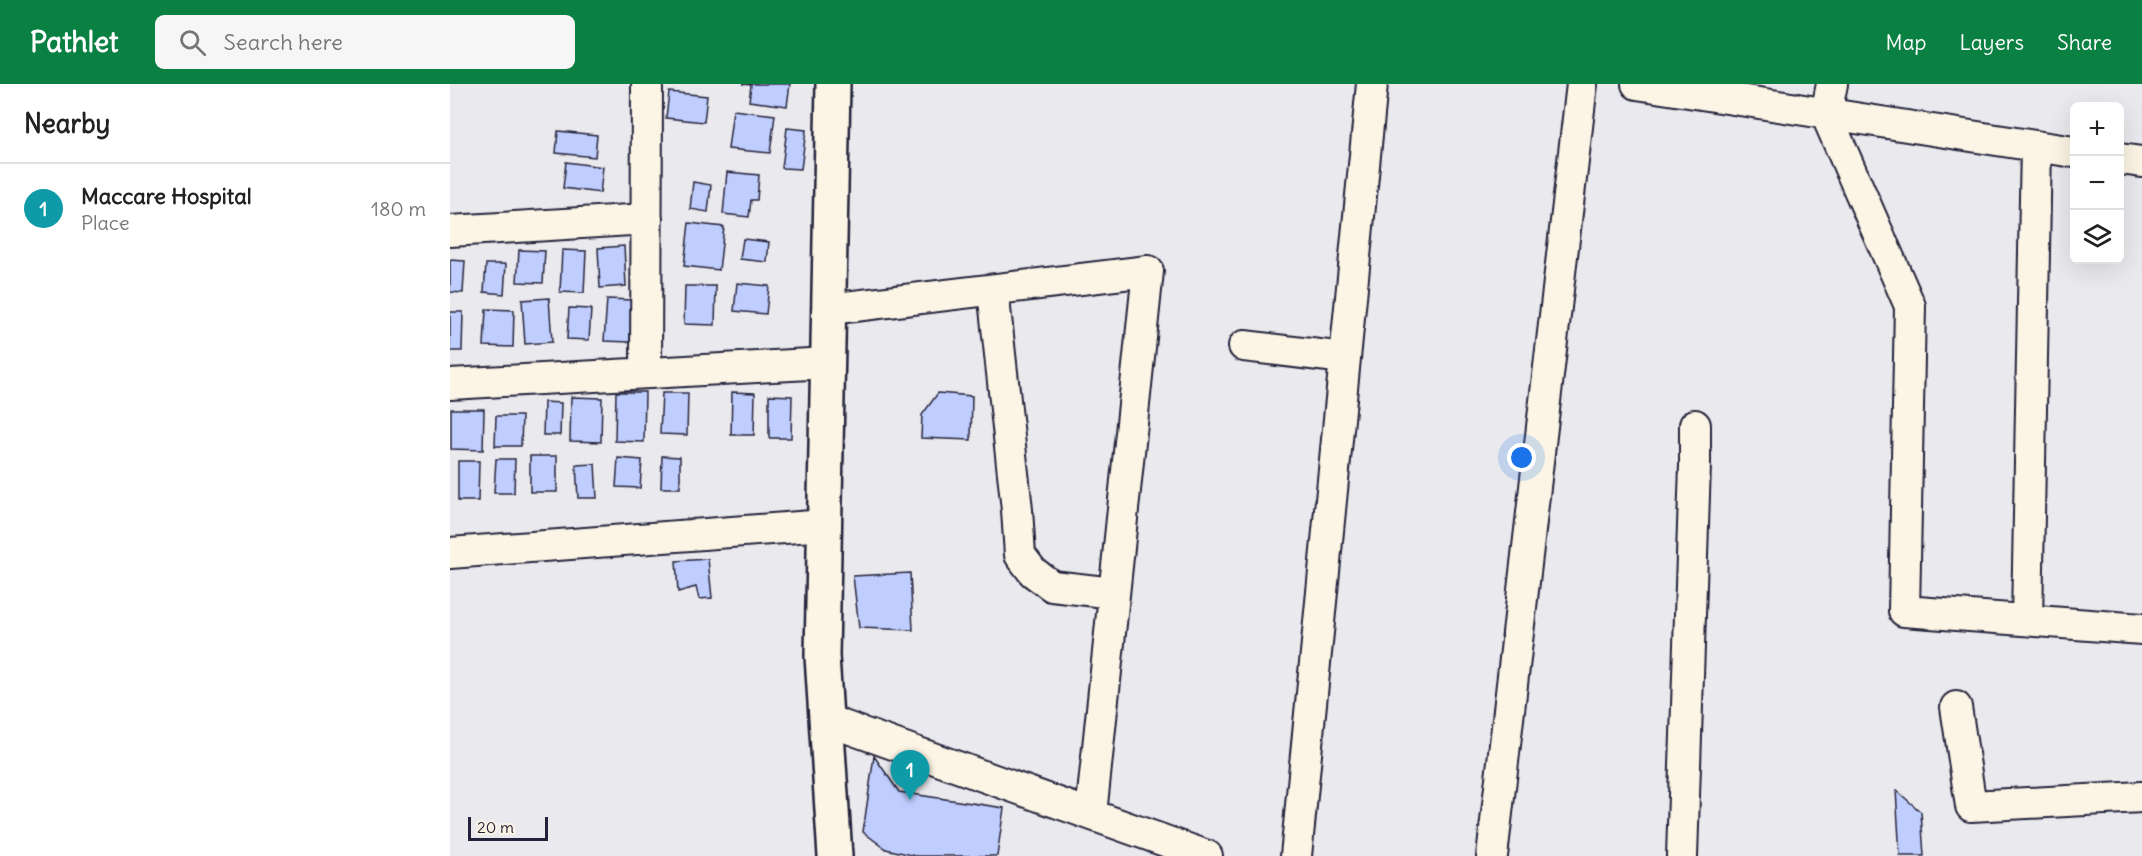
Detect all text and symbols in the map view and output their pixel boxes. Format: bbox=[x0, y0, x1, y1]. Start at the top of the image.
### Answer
search box bbox=[155, 15, 575, 69]
text: Pathlet bbox=[30, 24, 119, 60]
icon: search bbox=[176, 26, 209, 59]
text: Search here bbox=[224, 28, 343, 56]
text: Map bbox=[1886, 29, 1926, 56]
text: Layers bbox=[1959, 29, 2024, 56]
text: Share bbox=[2057, 29, 2112, 56]
map controls bbox=[2070, 102, 2124, 264]
button: + bbox=[2070, 102, 2124, 156]
text: Nearby bbox=[24, 107, 110, 140]
button: − bbox=[2070, 156, 2124, 210]
text: Maccare Hospital bbox=[81, 182, 252, 210]
text: 1 bbox=[40, 196, 47, 221]
text: 180 m bbox=[371, 196, 426, 221]
text: Place bbox=[81, 210, 129, 235]
button: layers bbox=[2070, 210, 2124, 264]
your location bbox=[1507, 443, 1536, 472]
pin: 1 bbox=[890, 750, 930, 800]
scale bar bbox=[468, 814, 548, 842]
text: 20 m bbox=[477, 817, 514, 837]

